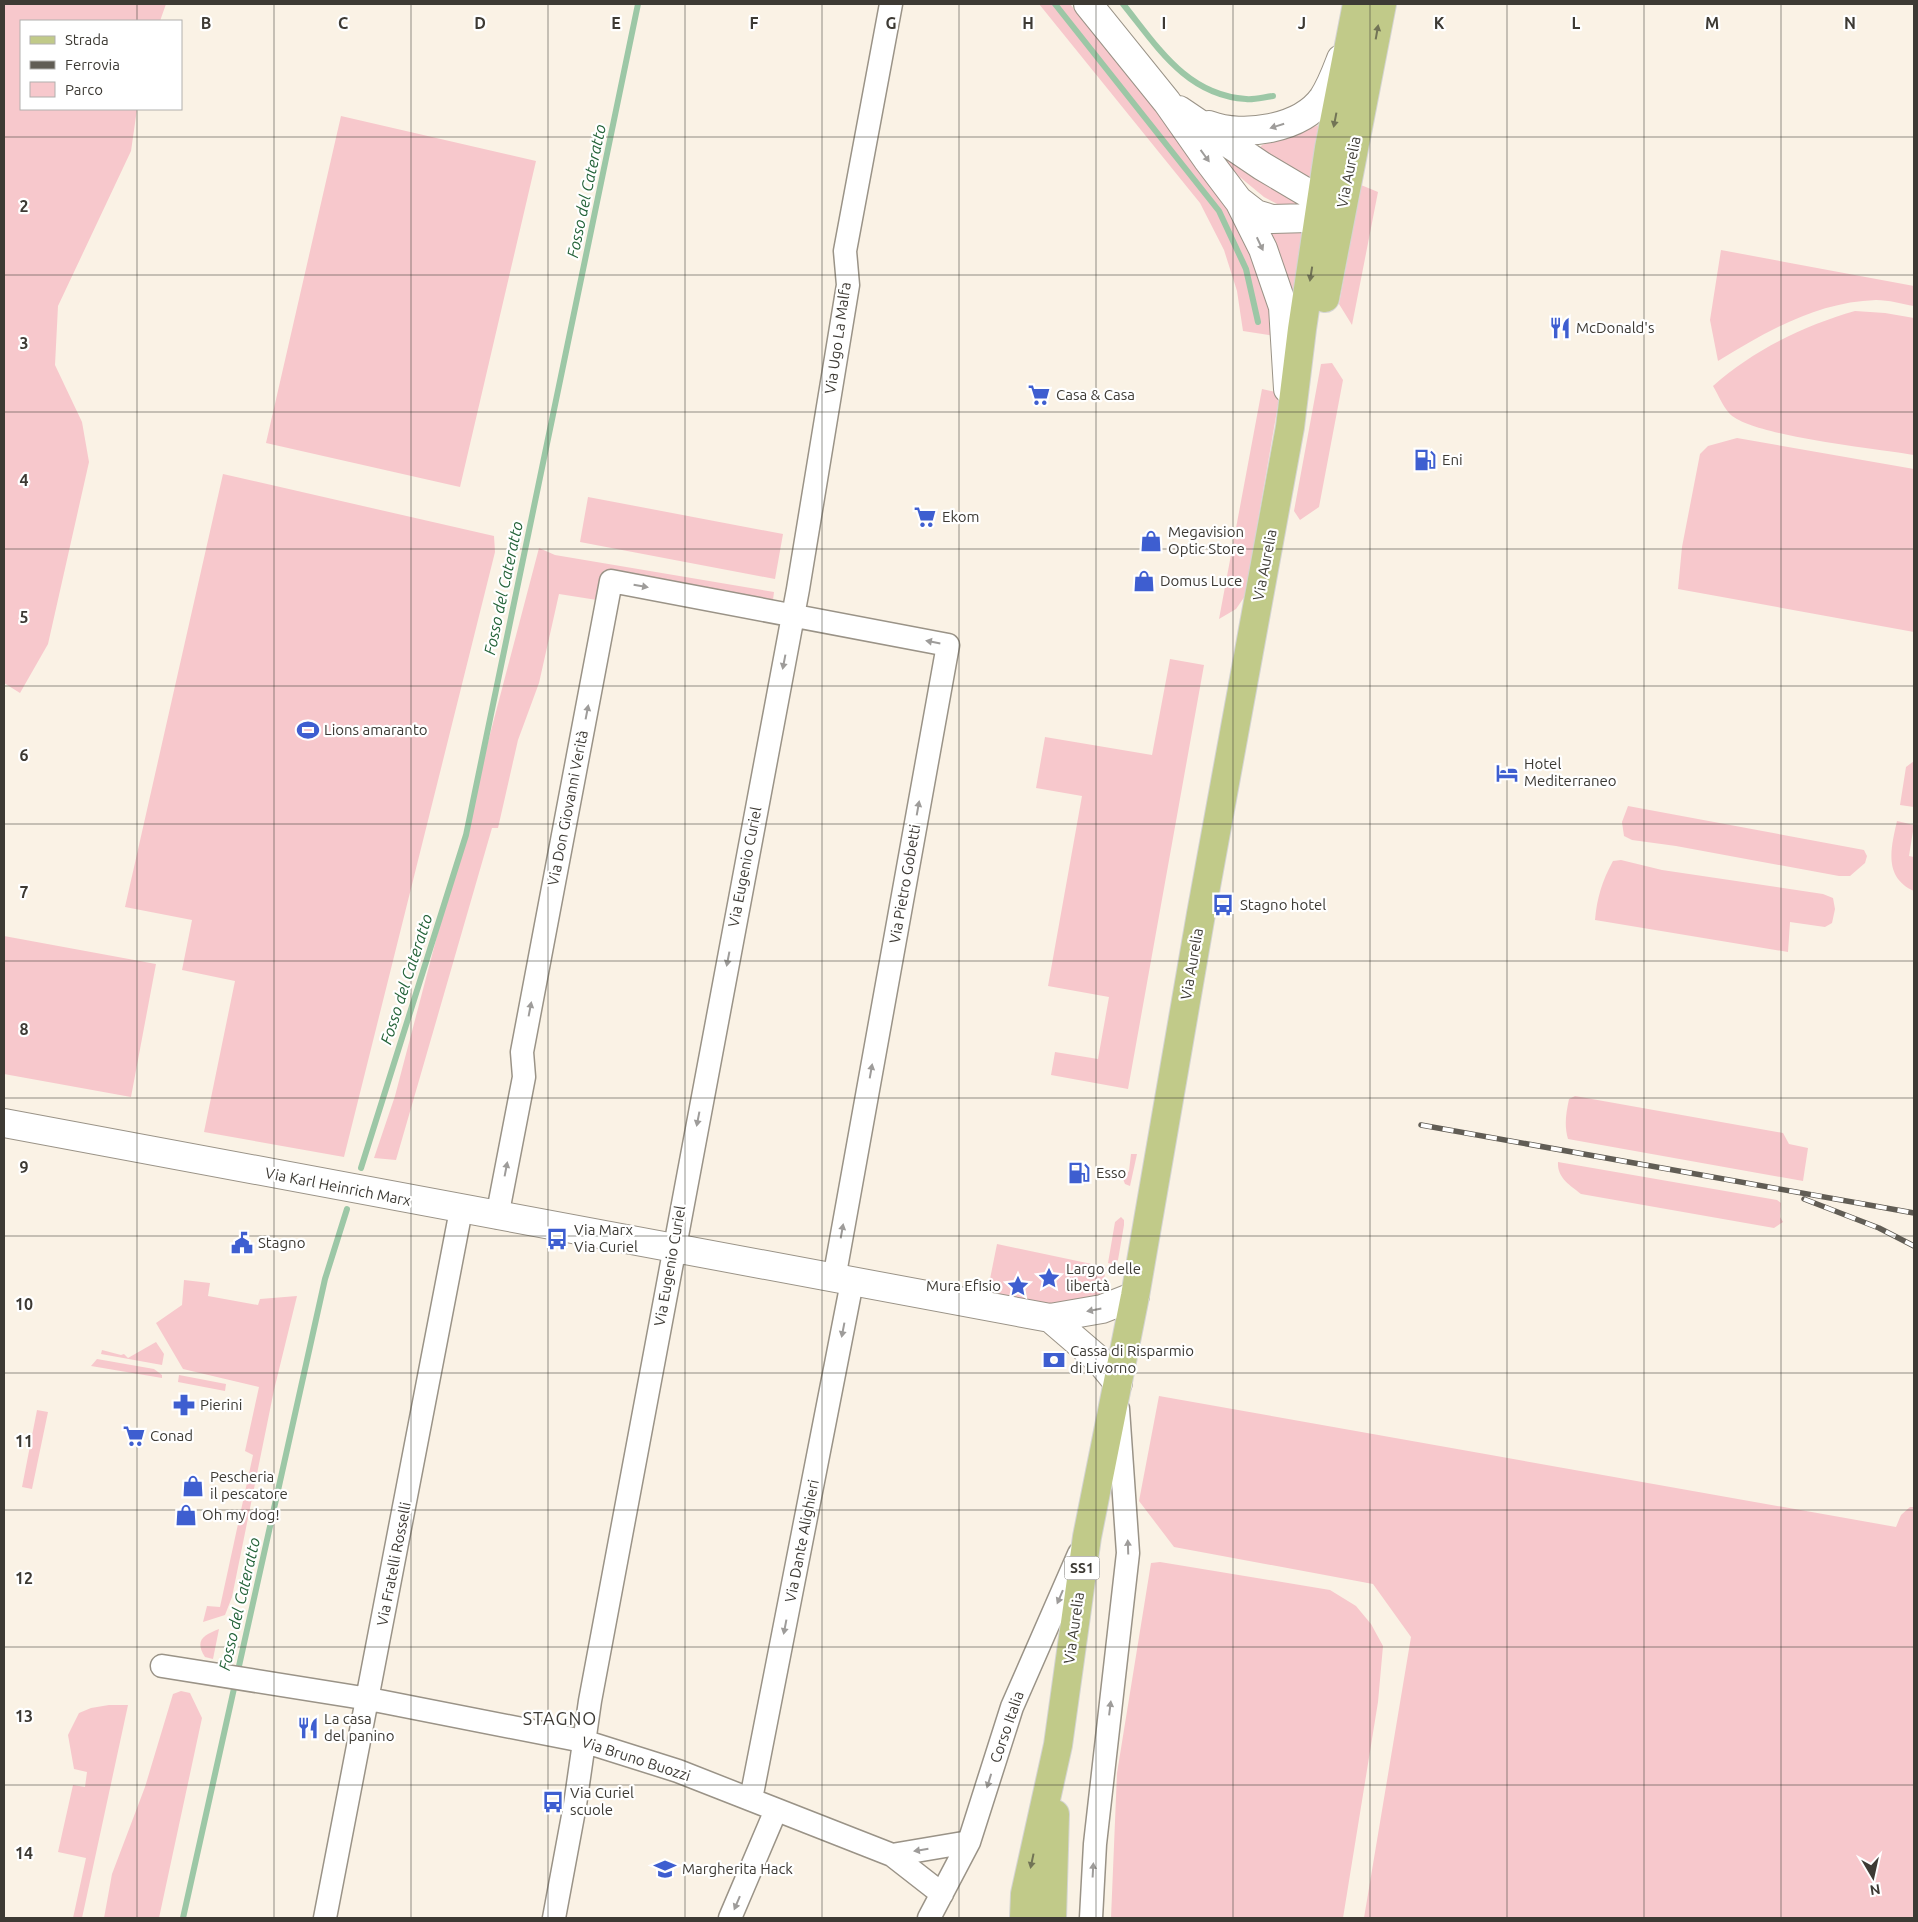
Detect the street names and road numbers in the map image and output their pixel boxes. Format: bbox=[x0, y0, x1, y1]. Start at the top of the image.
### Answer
street label: Via Aurelia bbox=[1333, 135, 1364, 209]
street label: Via Ugo La Malfa bbox=[821, 281, 854, 395]
street label: Via Aurelia bbox=[1249, 528, 1280, 602]
street label: Via Don Giovanni Verità bbox=[544, 729, 591, 887]
street label: Via Eugenio Curiel bbox=[725, 805, 765, 928]
street label: Via Pietro Gobetti bbox=[886, 823, 923, 945]
street label: Via Aurelia bbox=[1177, 927, 1206, 1001]
street label: Via Karl Heinrich Marx bbox=[264, 1164, 413, 1209]
street label: Via Eugenio Curiel bbox=[651, 1204, 688, 1328]
street label: Via Dante Alighieri bbox=[781, 1478, 822, 1604]
street label: Via Fratelli Rosselli bbox=[373, 1501, 414, 1627]
road number: SS1 bbox=[1064, 1556, 1100, 1580]
street label: Via Aurelia bbox=[1060, 1591, 1087, 1665]
street label: Corso Italia bbox=[986, 1689, 1027, 1765]
street label: Via Bruno Buozzi bbox=[580, 1733, 693, 1784]

